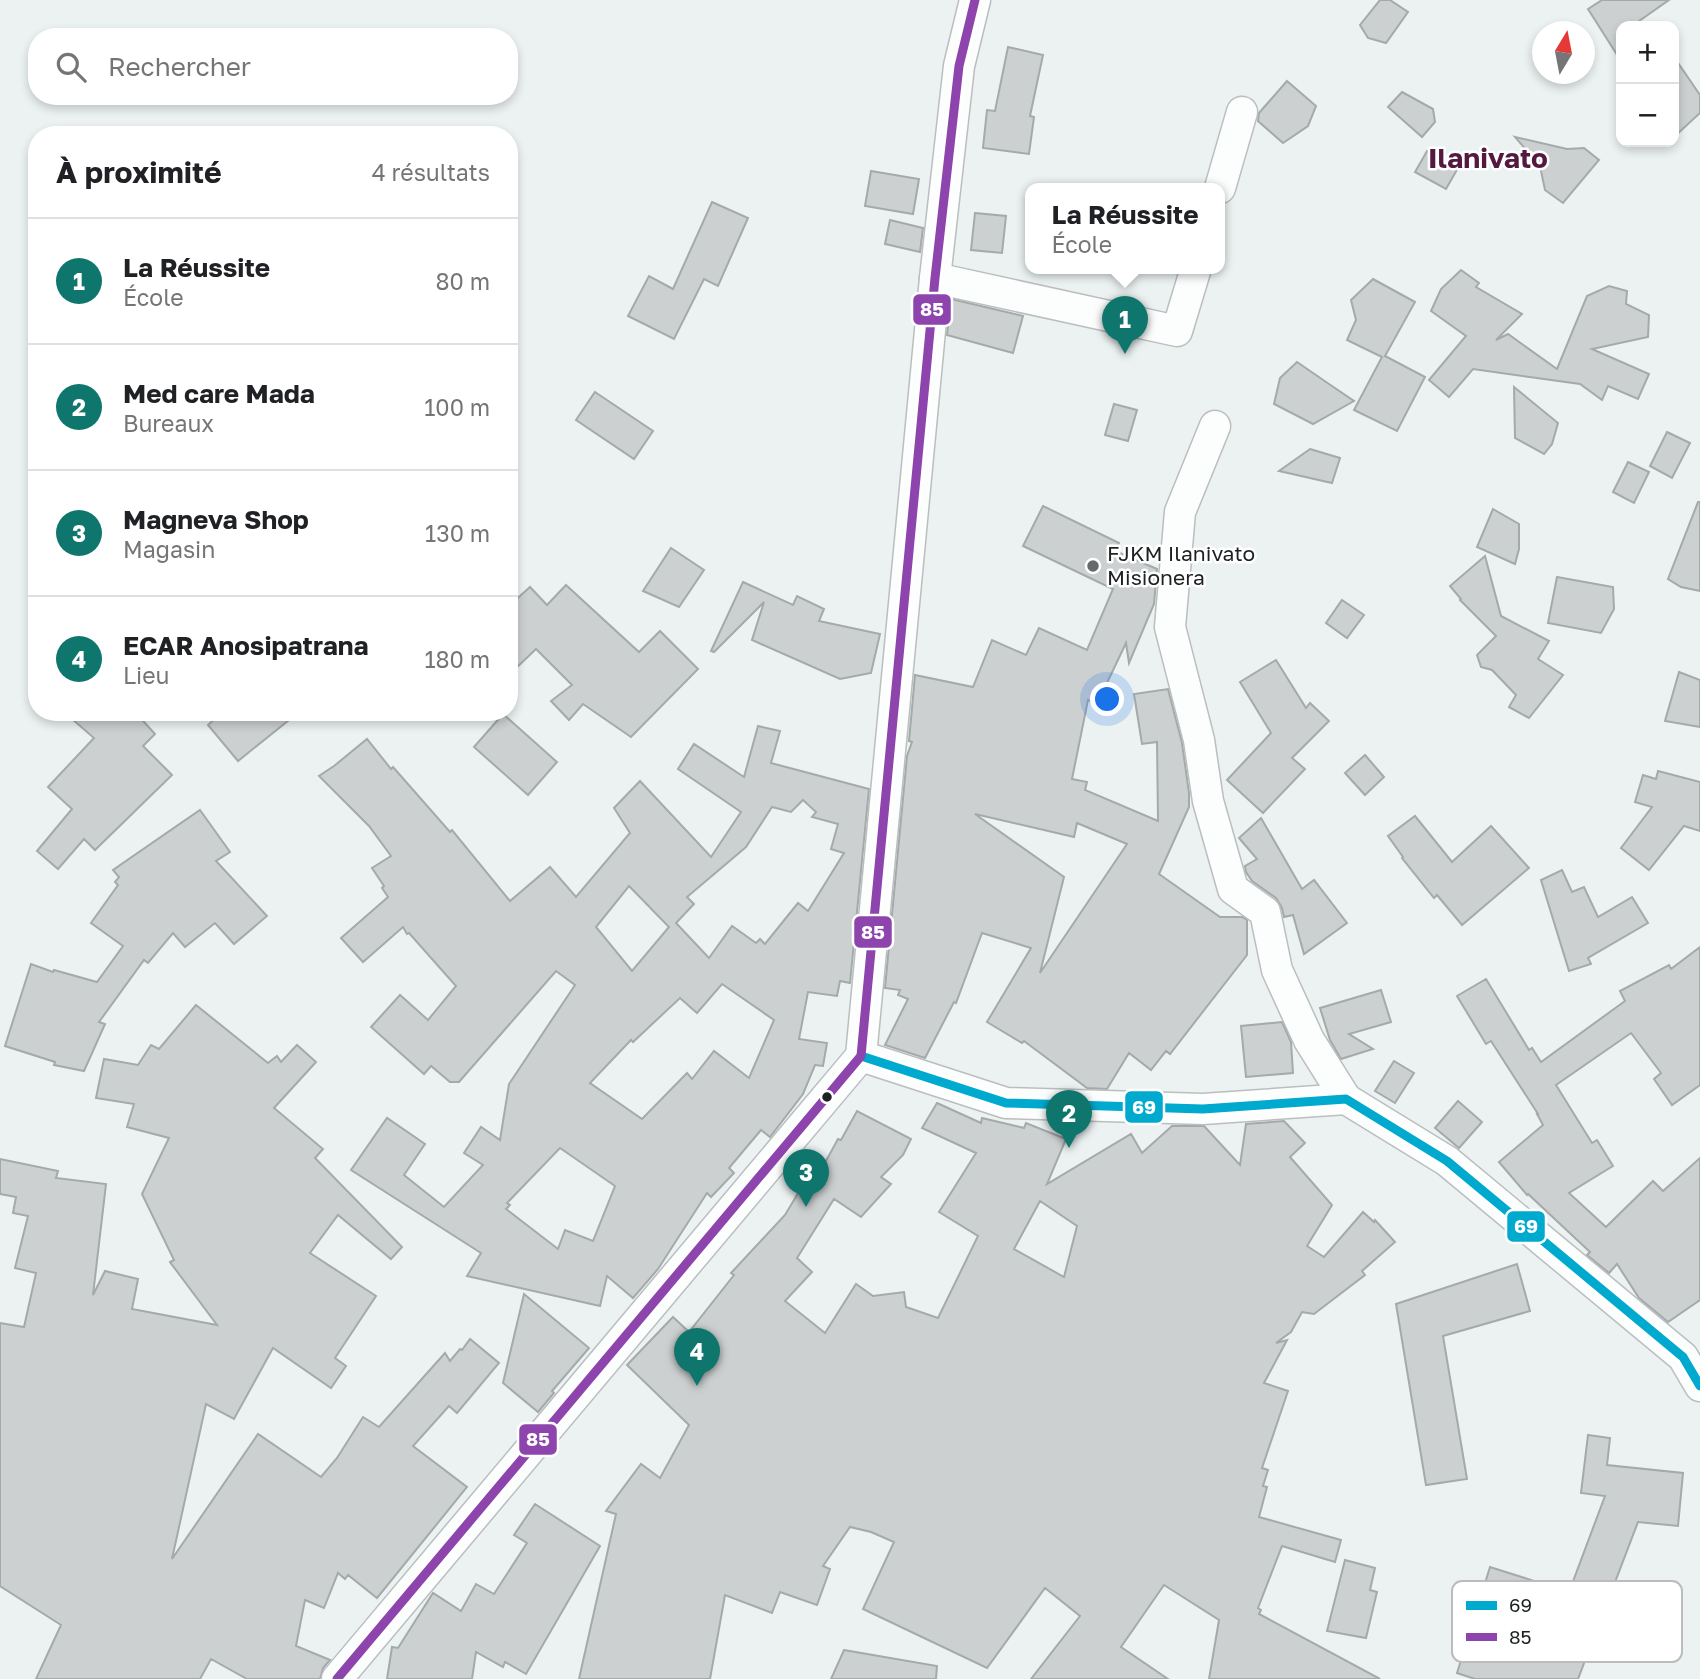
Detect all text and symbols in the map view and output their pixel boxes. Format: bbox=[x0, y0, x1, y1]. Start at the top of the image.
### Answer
north arrow bbox=[1532, 21, 1595, 84]
map controls bbox=[1616, 21, 1679, 147]
button: + bbox=[1616, 21, 1679, 84]
search box bbox=[28, 28, 518, 105]
icon: search bbox=[52, 48, 90, 86]
text: Rechercher bbox=[108, 51, 251, 82]
button: − bbox=[1616, 84, 1679, 147]
district label: Ilanivato bbox=[1428, 141, 1548, 174]
text: À proximité bbox=[56, 154, 222, 190]
text: 4 résultats bbox=[372, 158, 490, 186]
popup bbox=[1025, 183, 1225, 274]
text: La Réussite bbox=[1051, 199, 1199, 230]
text: École bbox=[1051, 230, 1112, 258]
text: La Réussite bbox=[123, 252, 270, 283]
text: 1 bbox=[73, 267, 85, 295]
text: 80 m bbox=[436, 267, 490, 295]
text: École bbox=[123, 283, 184, 311]
line badge: 85 bbox=[912, 293, 952, 326]
pin: 1 bbox=[1102, 296, 1148, 354]
text: 85 bbox=[920, 297, 944, 320]
text: Med care Mada bbox=[123, 378, 315, 409]
text: 2 bbox=[72, 393, 86, 421]
text: 100 m bbox=[424, 393, 490, 421]
text: Bureaux bbox=[123, 409, 214, 437]
text: Magneva Shop bbox=[123, 504, 309, 535]
text: 3 bbox=[72, 519, 86, 547]
text: 130 m bbox=[425, 519, 490, 547]
text: Magasin bbox=[123, 535, 215, 563]
place label: FJKM Ilanivato Misionera bbox=[1107, 540, 1255, 590]
marker: FJKM Ilanivato Misionera bbox=[1085, 558, 1101, 574]
text: ECAR Anosipatrana bbox=[123, 630, 369, 661]
text: 4 bbox=[72, 645, 86, 673]
text: 180 m bbox=[424, 645, 490, 673]
text: Lieu bbox=[123, 661, 170, 689]
your location bbox=[1090, 682, 1124, 716]
line badge: 85 bbox=[853, 915, 893, 949]
text: 85 bbox=[861, 920, 885, 943]
unlabelled marker bbox=[820, 1090, 834, 1104]
pin: 2 bbox=[1046, 1090, 1092, 1148]
line badge: 69 bbox=[1124, 1090, 1164, 1124]
text: 69 bbox=[1132, 1095, 1156, 1118]
pin: 3 bbox=[783, 1149, 829, 1207]
line badge: 69 bbox=[1506, 1210, 1546, 1243]
text: 69 bbox=[1514, 1214, 1538, 1237]
pin: 4 bbox=[674, 1328, 720, 1386]
line badge: 85 bbox=[518, 1423, 558, 1456]
text: 85 bbox=[526, 1427, 550, 1450]
legend bbox=[1452, 1581, 1682, 1662]
text: 69 bbox=[1509, 1593, 1532, 1616]
text: 85 bbox=[1509, 1625, 1532, 1648]

